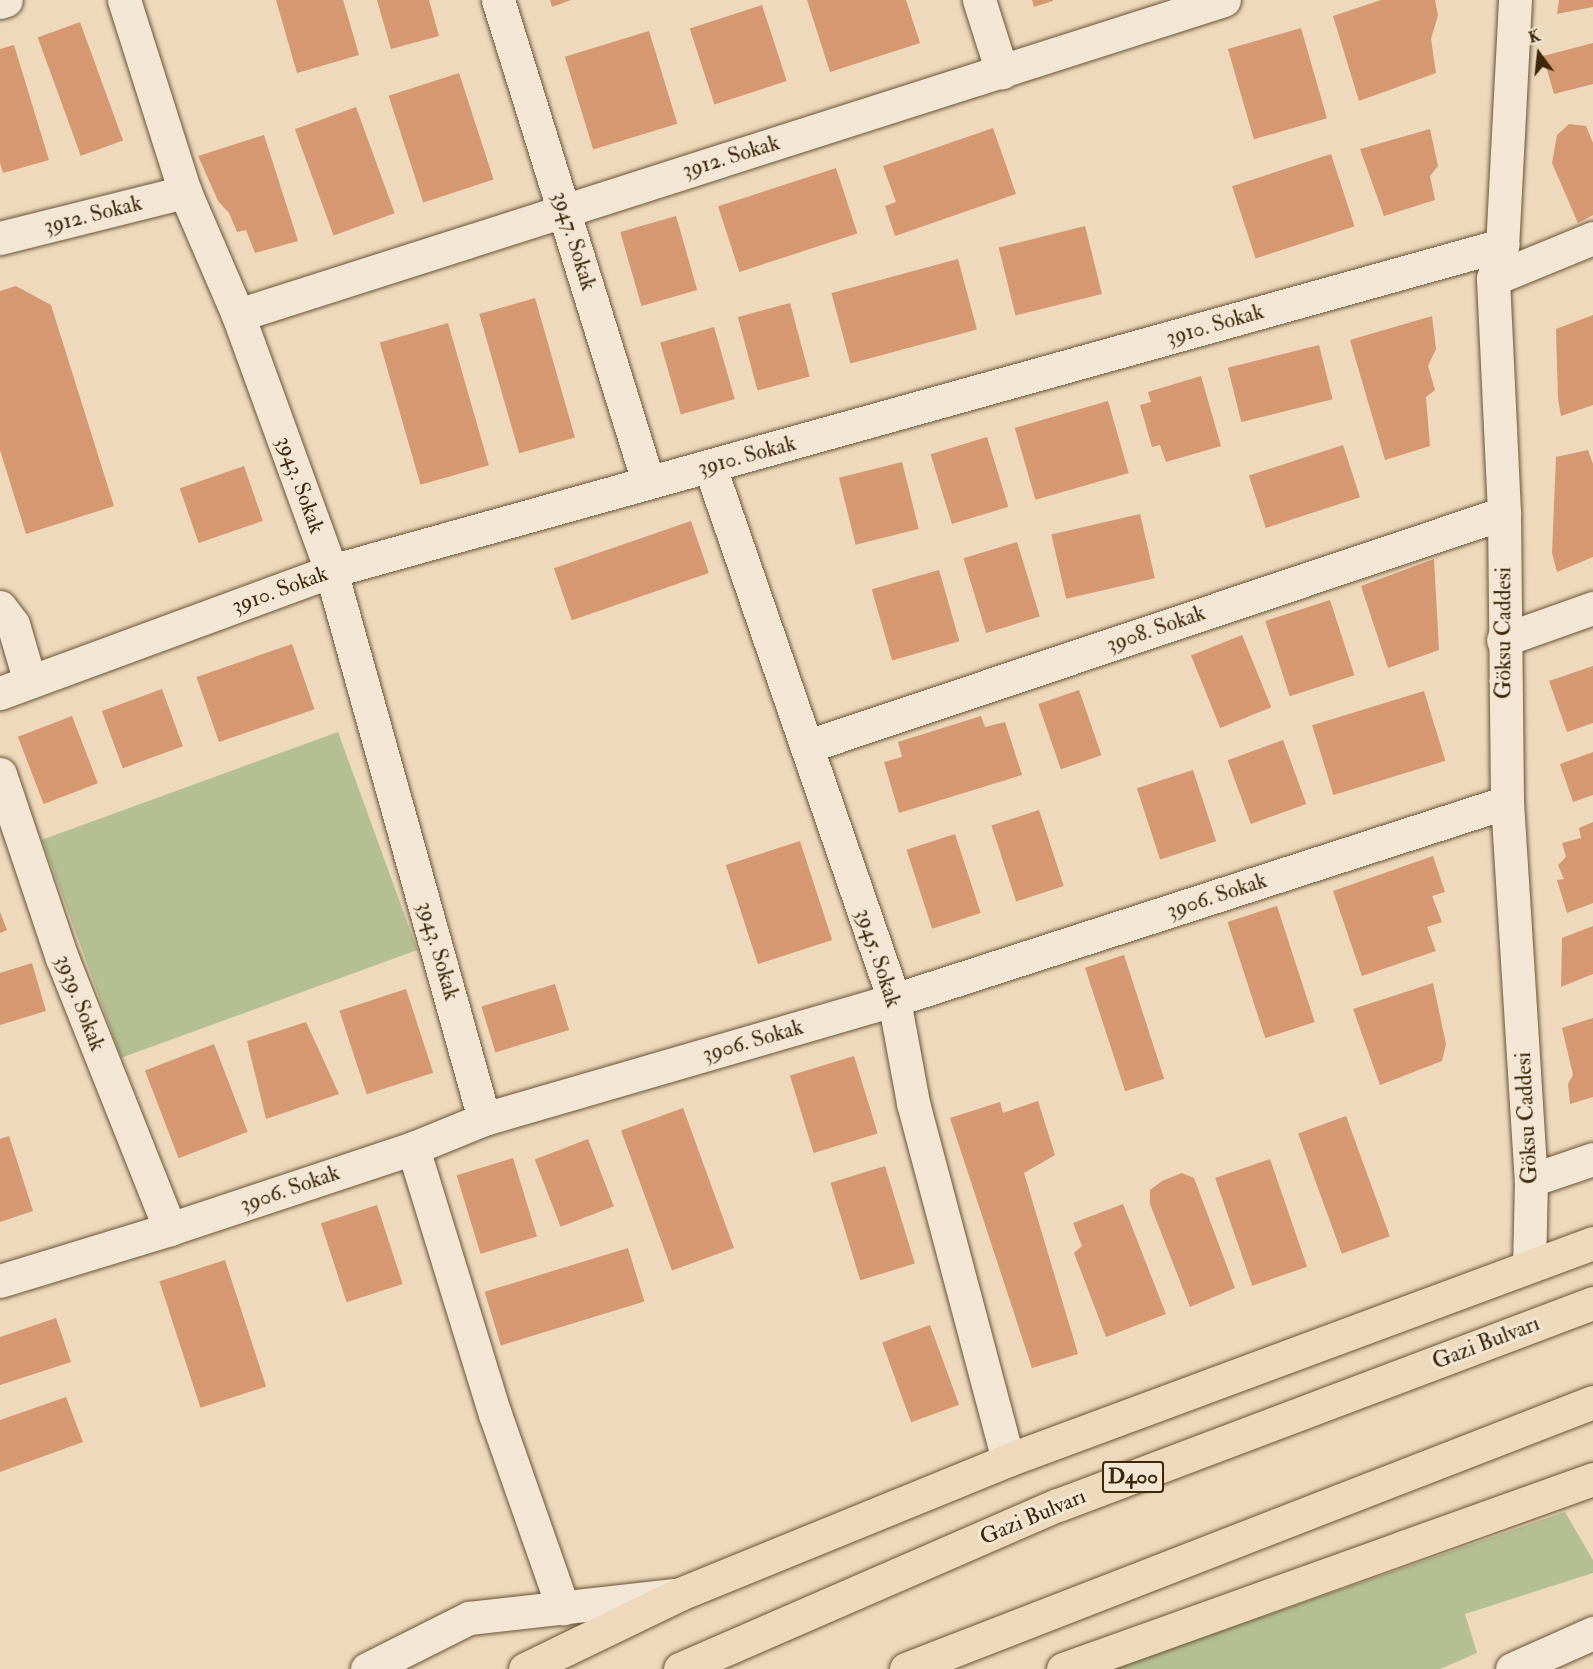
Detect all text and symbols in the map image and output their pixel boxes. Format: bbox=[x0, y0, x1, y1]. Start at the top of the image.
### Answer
north arrow bbox=[1509, 24, 1569, 84]
text: K bbox=[1526, 26, 1542, 48]
street label: 3912. Sokak bbox=[679, 130, 783, 184]
street label: 3947. Sokak bbox=[546, 188, 602, 294]
street label: 3912. Sokak bbox=[41, 190, 145, 240]
street label: 3910. Sokak bbox=[1163, 299, 1267, 351]
street label: 3910. Sokak bbox=[695, 430, 799, 482]
street label: 3943. Sokak bbox=[270, 433, 330, 537]
street label: 3910. Sokak bbox=[228, 560, 332, 620]
street label: Göksu Caddesi bbox=[1491, 567, 1517, 699]
street label: 3908. Sokak bbox=[1103, 600, 1209, 658]
street label: 3906. Sokak bbox=[1164, 867, 1270, 925]
street label: 3943. Sokak bbox=[411, 899, 465, 1003]
street label: 3945. Sokak bbox=[850, 905, 906, 1011]
street label: 3939. Sokak bbox=[50, 951, 110, 1055]
street label: 3906. Sokak bbox=[700, 1014, 806, 1068]
street label: Göksu Caddesi bbox=[1510, 1051, 1544, 1185]
street label: 3906. Sokak bbox=[237, 1160, 343, 1218]
street label: Gazi Bulvarı bbox=[1429, 1311, 1543, 1375]
road number: D400 bbox=[1102, 1459, 1164, 1495]
street label: Gazi Bulvarı bbox=[976, 1483, 1090, 1551]

